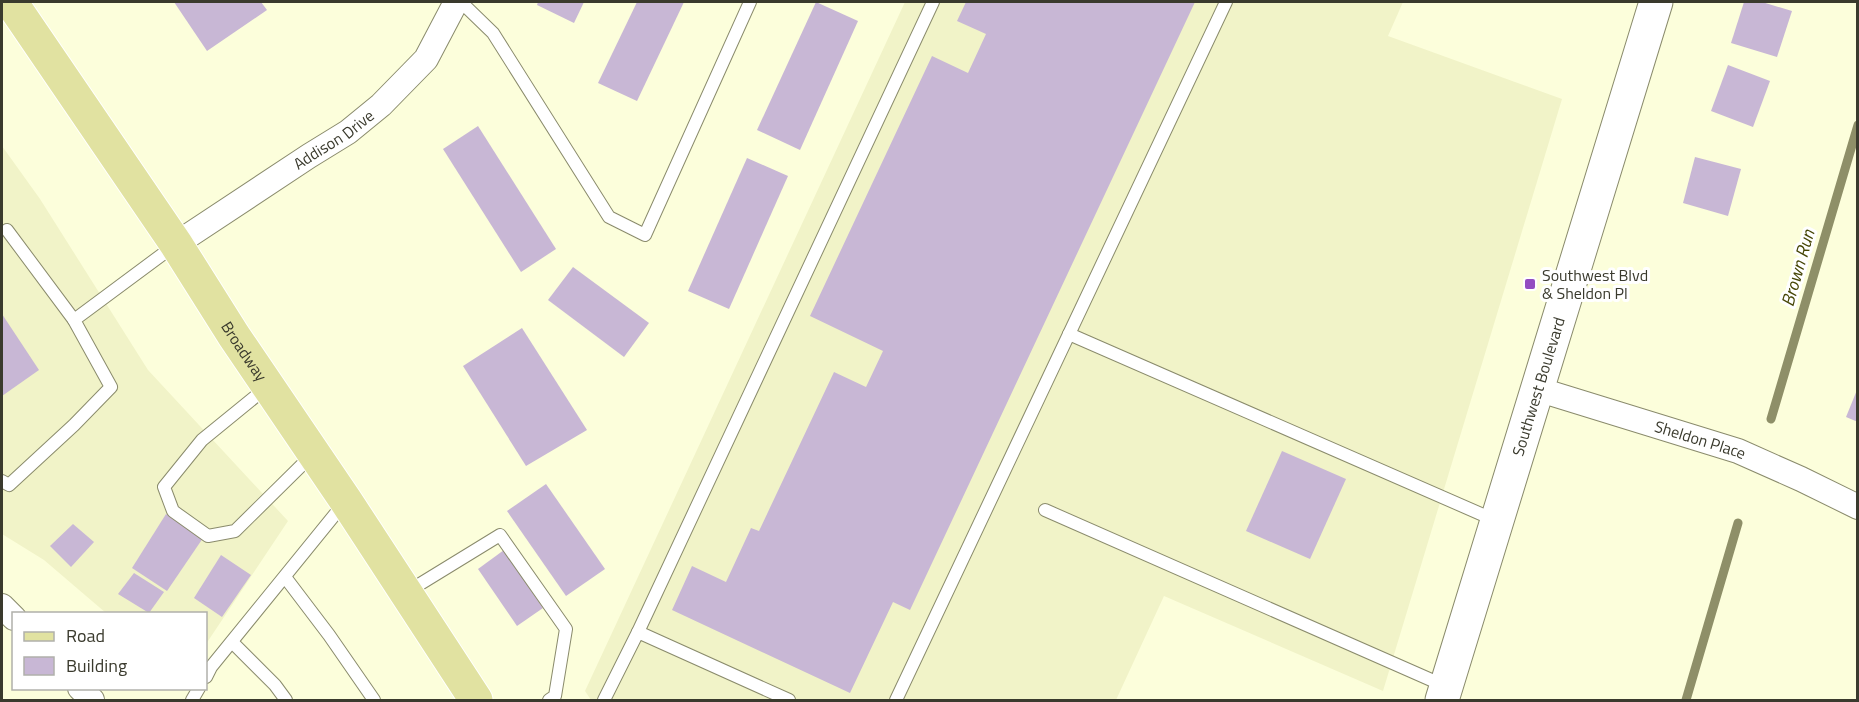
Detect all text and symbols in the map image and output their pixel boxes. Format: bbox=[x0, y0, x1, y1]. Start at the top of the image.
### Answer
street label: Addison Drive bbox=[288, 104, 379, 175]
water label: Brown Run bbox=[1774, 225, 1822, 309]
place label: Southwest Blvd & Sheldon Pl bbox=[1542, 263, 1648, 305]
marker: Southwest Blvd & Sheldon Pl bbox=[1523, 277, 1537, 291]
street label: Southwest Boulevard bbox=[1505, 314, 1571, 459]
street label: Broadway bbox=[216, 316, 273, 386]
street label: Sheldon Place bbox=[1652, 414, 1750, 465]
legend bbox=[12, 612, 207, 690]
text: Road bbox=[66, 622, 105, 649]
text: Building bbox=[66, 652, 127, 679]

